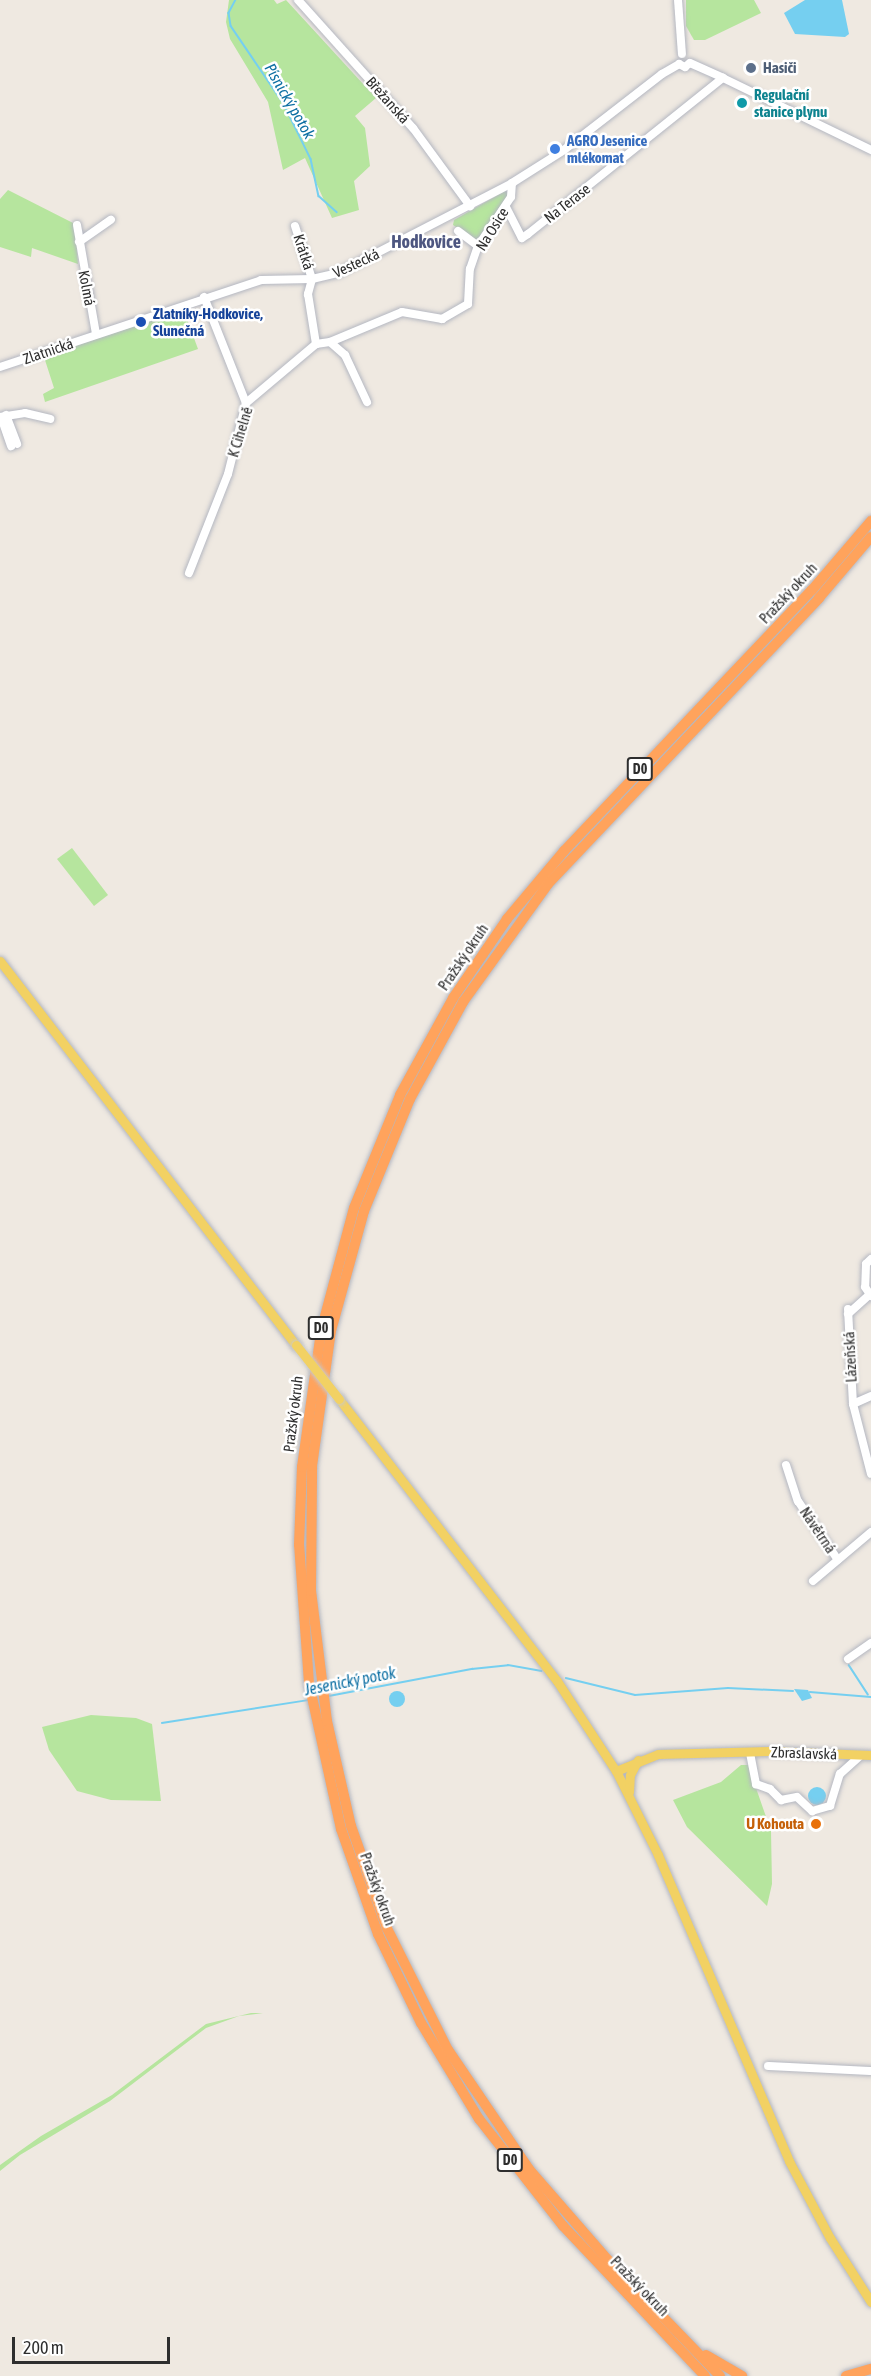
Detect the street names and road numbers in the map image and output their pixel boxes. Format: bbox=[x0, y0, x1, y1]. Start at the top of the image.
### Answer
street label: Břežanská bbox=[362, 73, 414, 127]
street label: Na Terase bbox=[540, 179, 594, 227]
street label: Na Osice bbox=[472, 204, 512, 254]
street label: Krátká bbox=[290, 232, 318, 272]
street label: Vestecká bbox=[330, 244, 382, 282]
street label: Kolmá bbox=[75, 269, 99, 307]
street label: Zlatnická bbox=[21, 334, 75, 368]
street label: K Cihelně bbox=[224, 405, 256, 459]
street label: Pražský okruh bbox=[755, 559, 821, 627]
road number: D0 bbox=[626, 758, 654, 780]
street label: Pražský okruh bbox=[434, 920, 492, 994]
road number: D0 bbox=[308, 1317, 334, 1339]
street label: Lázeňská bbox=[840, 1331, 860, 1383]
street label: Pražský okruh bbox=[279, 1375, 307, 1453]
street label: Návětrná bbox=[796, 1504, 840, 1556]
street label: Zbraslavská bbox=[771, 1743, 837, 1763]
street label: Pražský okruh bbox=[356, 1850, 400, 1928]
road number: D0 bbox=[496, 2149, 524, 2171]
street label: Pražský okruh bbox=[607, 2252, 673, 2320]

